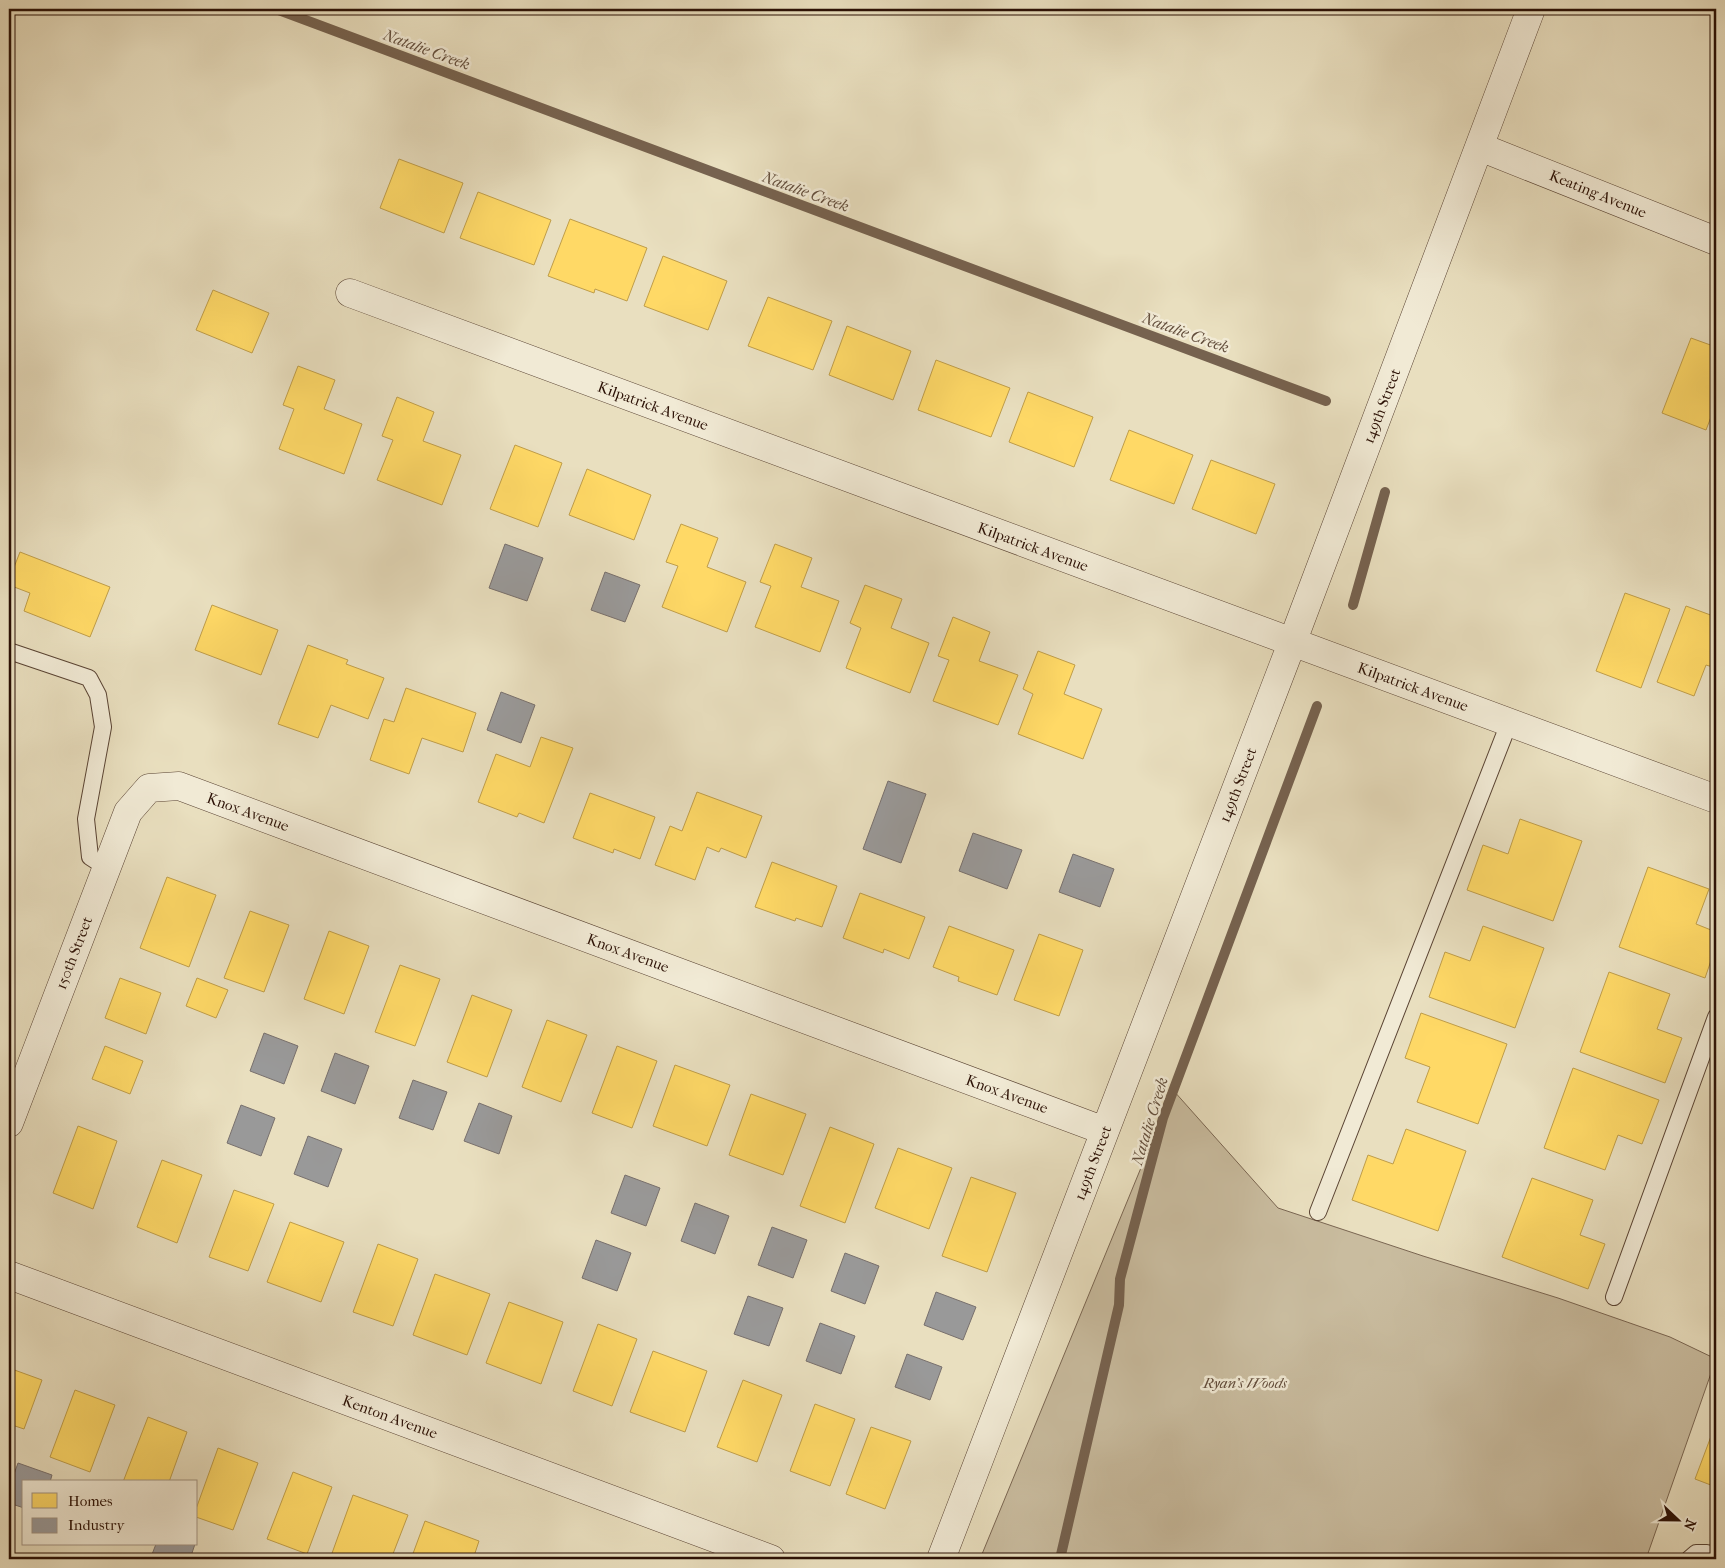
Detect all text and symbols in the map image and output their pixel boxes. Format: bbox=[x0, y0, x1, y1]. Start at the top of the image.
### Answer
water label: Natalie Creek bbox=[380, 25, 473, 74]
street label: Keating Avenue bbox=[1547, 166, 1650, 222]
water label: Natalie Creek bbox=[759, 167, 852, 216]
water label: Natalie Creek bbox=[1139, 308, 1232, 357]
street label: 149th Street bbox=[1360, 365, 1405, 446]
street label: Kilpatrick Avenue bbox=[595, 378, 711, 435]
street label: Kilpatrick Avenue bbox=[975, 519, 1091, 576]
street label: Kilpatrick Avenue bbox=[1355, 659, 1471, 716]
street label: 149th Street bbox=[1216, 744, 1261, 825]
street label: Knox Avenue bbox=[204, 789, 292, 835]
street label: 150th Street bbox=[52, 913, 96, 992]
street label: Knox Avenue bbox=[584, 930, 672, 976]
street label: Knox Avenue bbox=[963, 1071, 1051, 1117]
water label: Natalie Creek bbox=[1127, 1075, 1172, 1168]
street label: 149th Street bbox=[1071, 1122, 1116, 1203]
park label: Ryan's Woods bbox=[1202, 1374, 1287, 1392]
street label: Kenton Avenue bbox=[340, 1391, 441, 1443]
legend bbox=[22, 1480, 198, 1546]
text: Homes bbox=[68, 1492, 113, 1510]
north arrow bbox=[1652, 1496, 1702, 1546]
text: Industry bbox=[68, 1516, 125, 1534]
text: N bbox=[1680, 1517, 1699, 1533]

